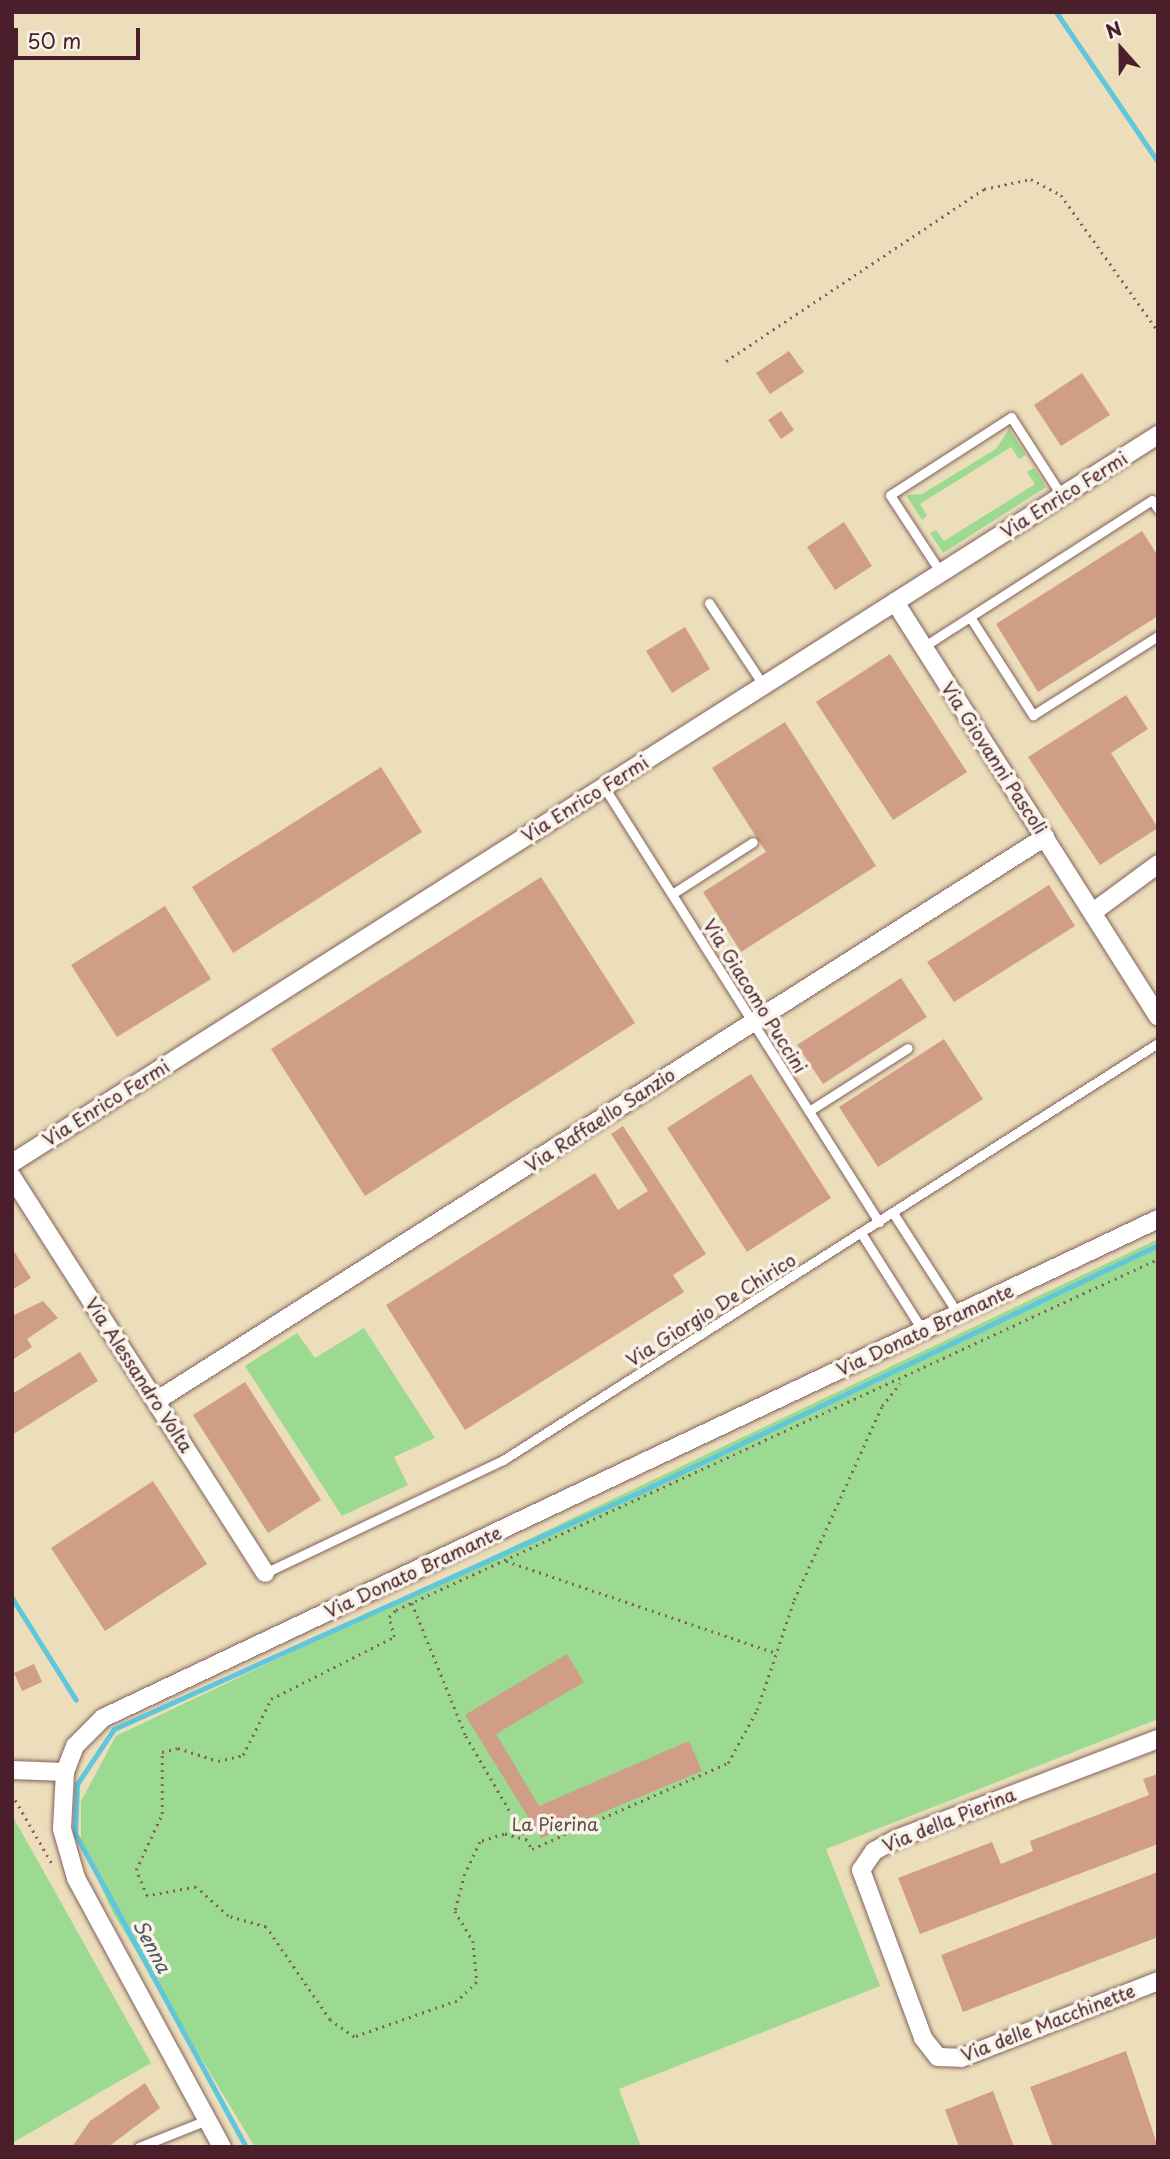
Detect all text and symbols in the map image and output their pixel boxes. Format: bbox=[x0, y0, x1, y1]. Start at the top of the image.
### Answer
scale bar bbox=[18, 14, 144, 58]
north arrow bbox=[1086, 14, 1156, 84]
text: N bbox=[1101, 14, 1126, 45]
text: 50 m bbox=[27, 24, 81, 56]
street label: Via Enrico Fermi bbox=[997, 448, 1131, 542]
street label: Via Giovanni Pascoli bbox=[937, 678, 1051, 838]
street label: Via Enrico Fermi bbox=[518, 752, 652, 846]
street label: Via Giacomo Puccini bbox=[699, 915, 811, 1077]
street label: Via Enrico Fermi bbox=[39, 1056, 173, 1150]
street label: Via Raffaello Sanzio bbox=[521, 1064, 679, 1176]
street label: Via Giorgio De Chirico bbox=[622, 1249, 800, 1371]
street label: Via Donato Bramante bbox=[833, 1280, 1017, 1380]
street label: Via Alessandro Volta bbox=[81, 1294, 197, 1456]
street label: Via Donato Bramante bbox=[321, 1522, 505, 1622]
street label: Via della Pierina bbox=[880, 1784, 1018, 1856]
park label: La Pierina bbox=[511, 1813, 599, 1835]
water label: Senna bbox=[129, 1916, 175, 1976]
street label: Via delle Macchinette bbox=[958, 1980, 1138, 2066]

